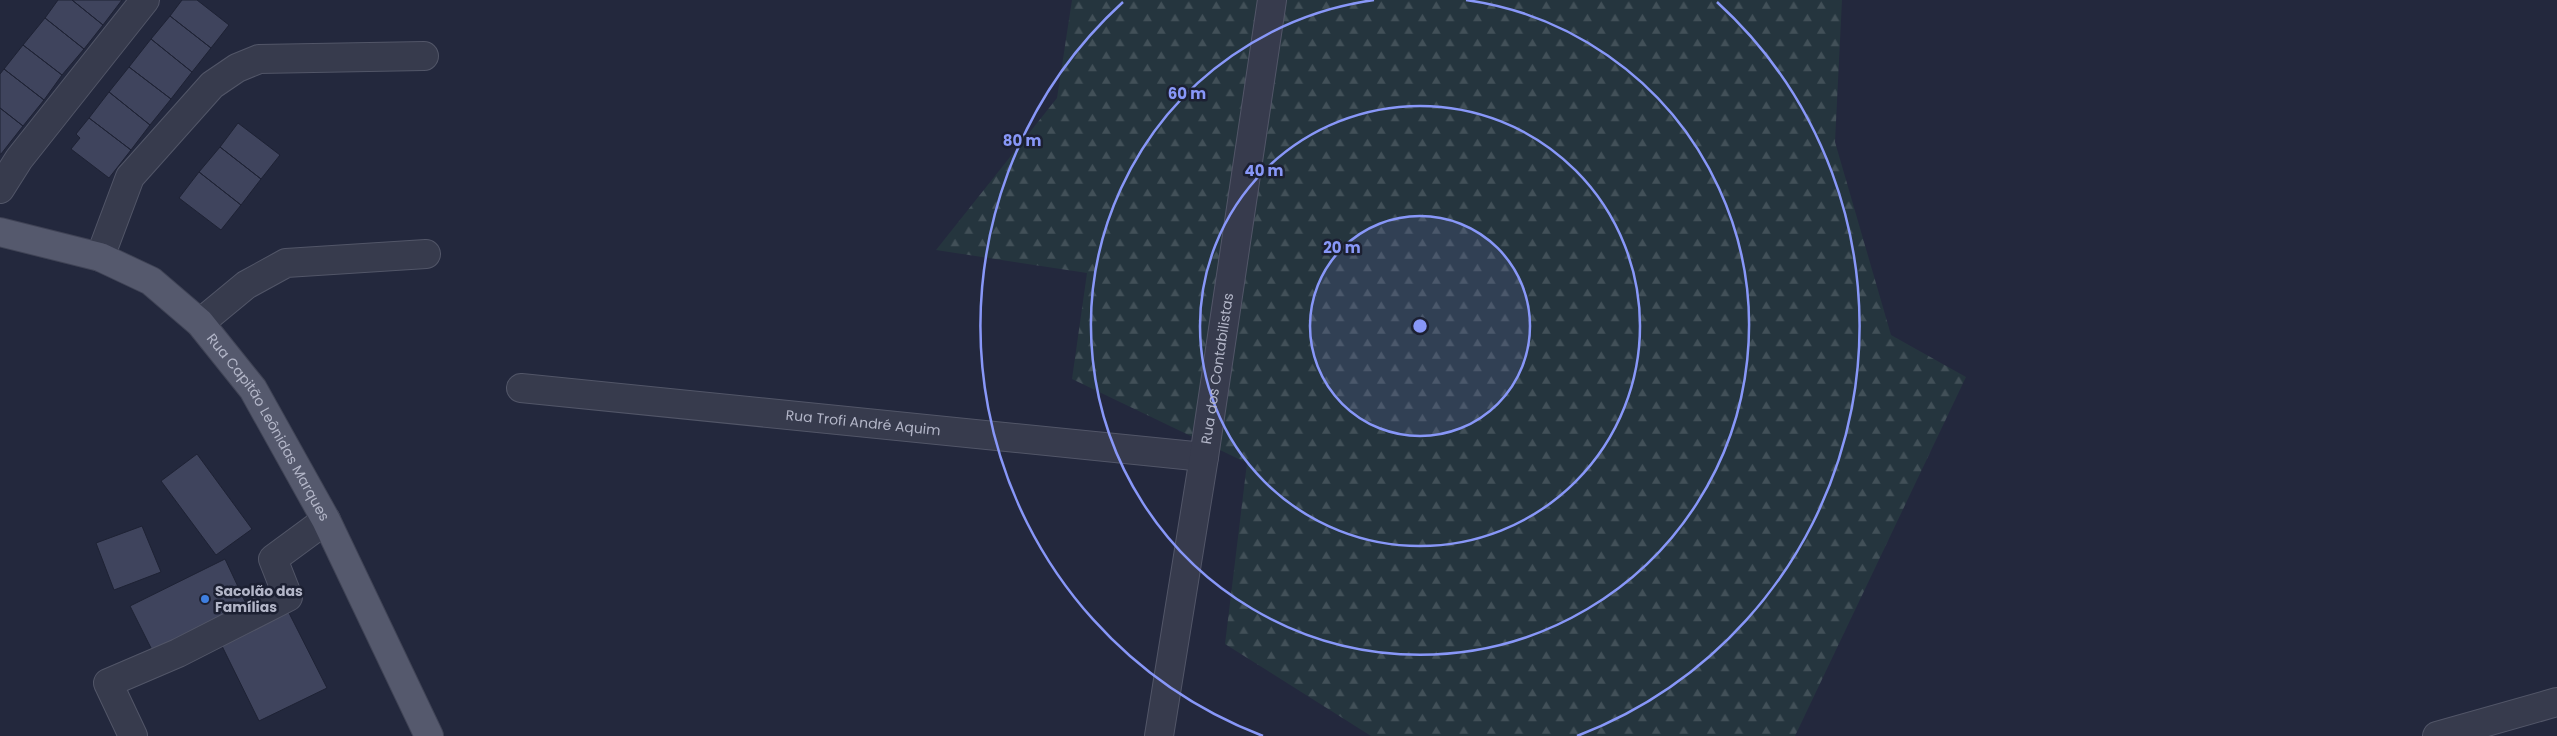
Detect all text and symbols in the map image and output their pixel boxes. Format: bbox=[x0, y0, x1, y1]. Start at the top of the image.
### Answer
text: 60 m bbox=[1168, 83, 1206, 104]
text: 80 m bbox=[1003, 130, 1041, 151]
text: 40 m bbox=[1244, 160, 1284, 181]
text: 20 m bbox=[1323, 237, 1361, 258]
street label: Rua dos Contabilistas bbox=[1196, 292, 1238, 446]
centre of rings bbox=[1411, 317, 1429, 335]
street label: Rua Capitão Leônidas Marques bbox=[202, 329, 335, 525]
street label: Rua Trofi André Aquim bbox=[785, 405, 942, 440]
place label: Sacolão das Famílias bbox=[215, 581, 303, 617]
marker: Sacolão das Famílias bbox=[199, 593, 211, 605]

